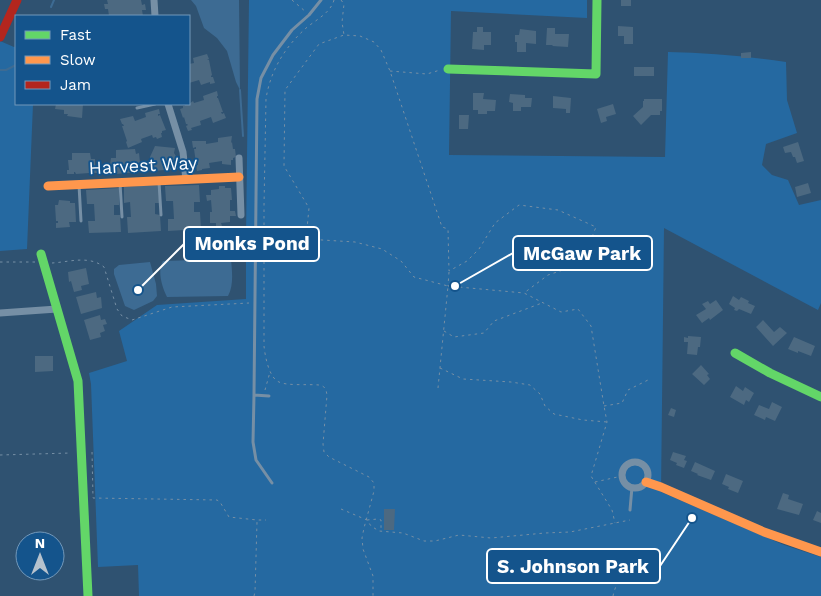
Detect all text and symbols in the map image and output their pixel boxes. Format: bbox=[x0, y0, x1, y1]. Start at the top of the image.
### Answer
legend bbox=[15, 15, 190, 105]
text: Fast bbox=[60, 26, 92, 44]
text: Slow bbox=[60, 51, 96, 69]
text: Jam bbox=[60, 76, 91, 94]
street label: Harvest Way bbox=[88, 152, 199, 178]
callout: Monks Pond bbox=[184, 227, 319, 261]
text: Monks Pond bbox=[194, 232, 310, 255]
callout: McGaw Park bbox=[513, 236, 652, 270]
text: McGaw Park bbox=[523, 242, 641, 265]
north arrow bbox=[15, 531, 65, 581]
text: N bbox=[35, 535, 45, 551]
callout: S. Johnson Park bbox=[487, 549, 660, 583]
text: S. Johnson Park bbox=[497, 555, 649, 578]

